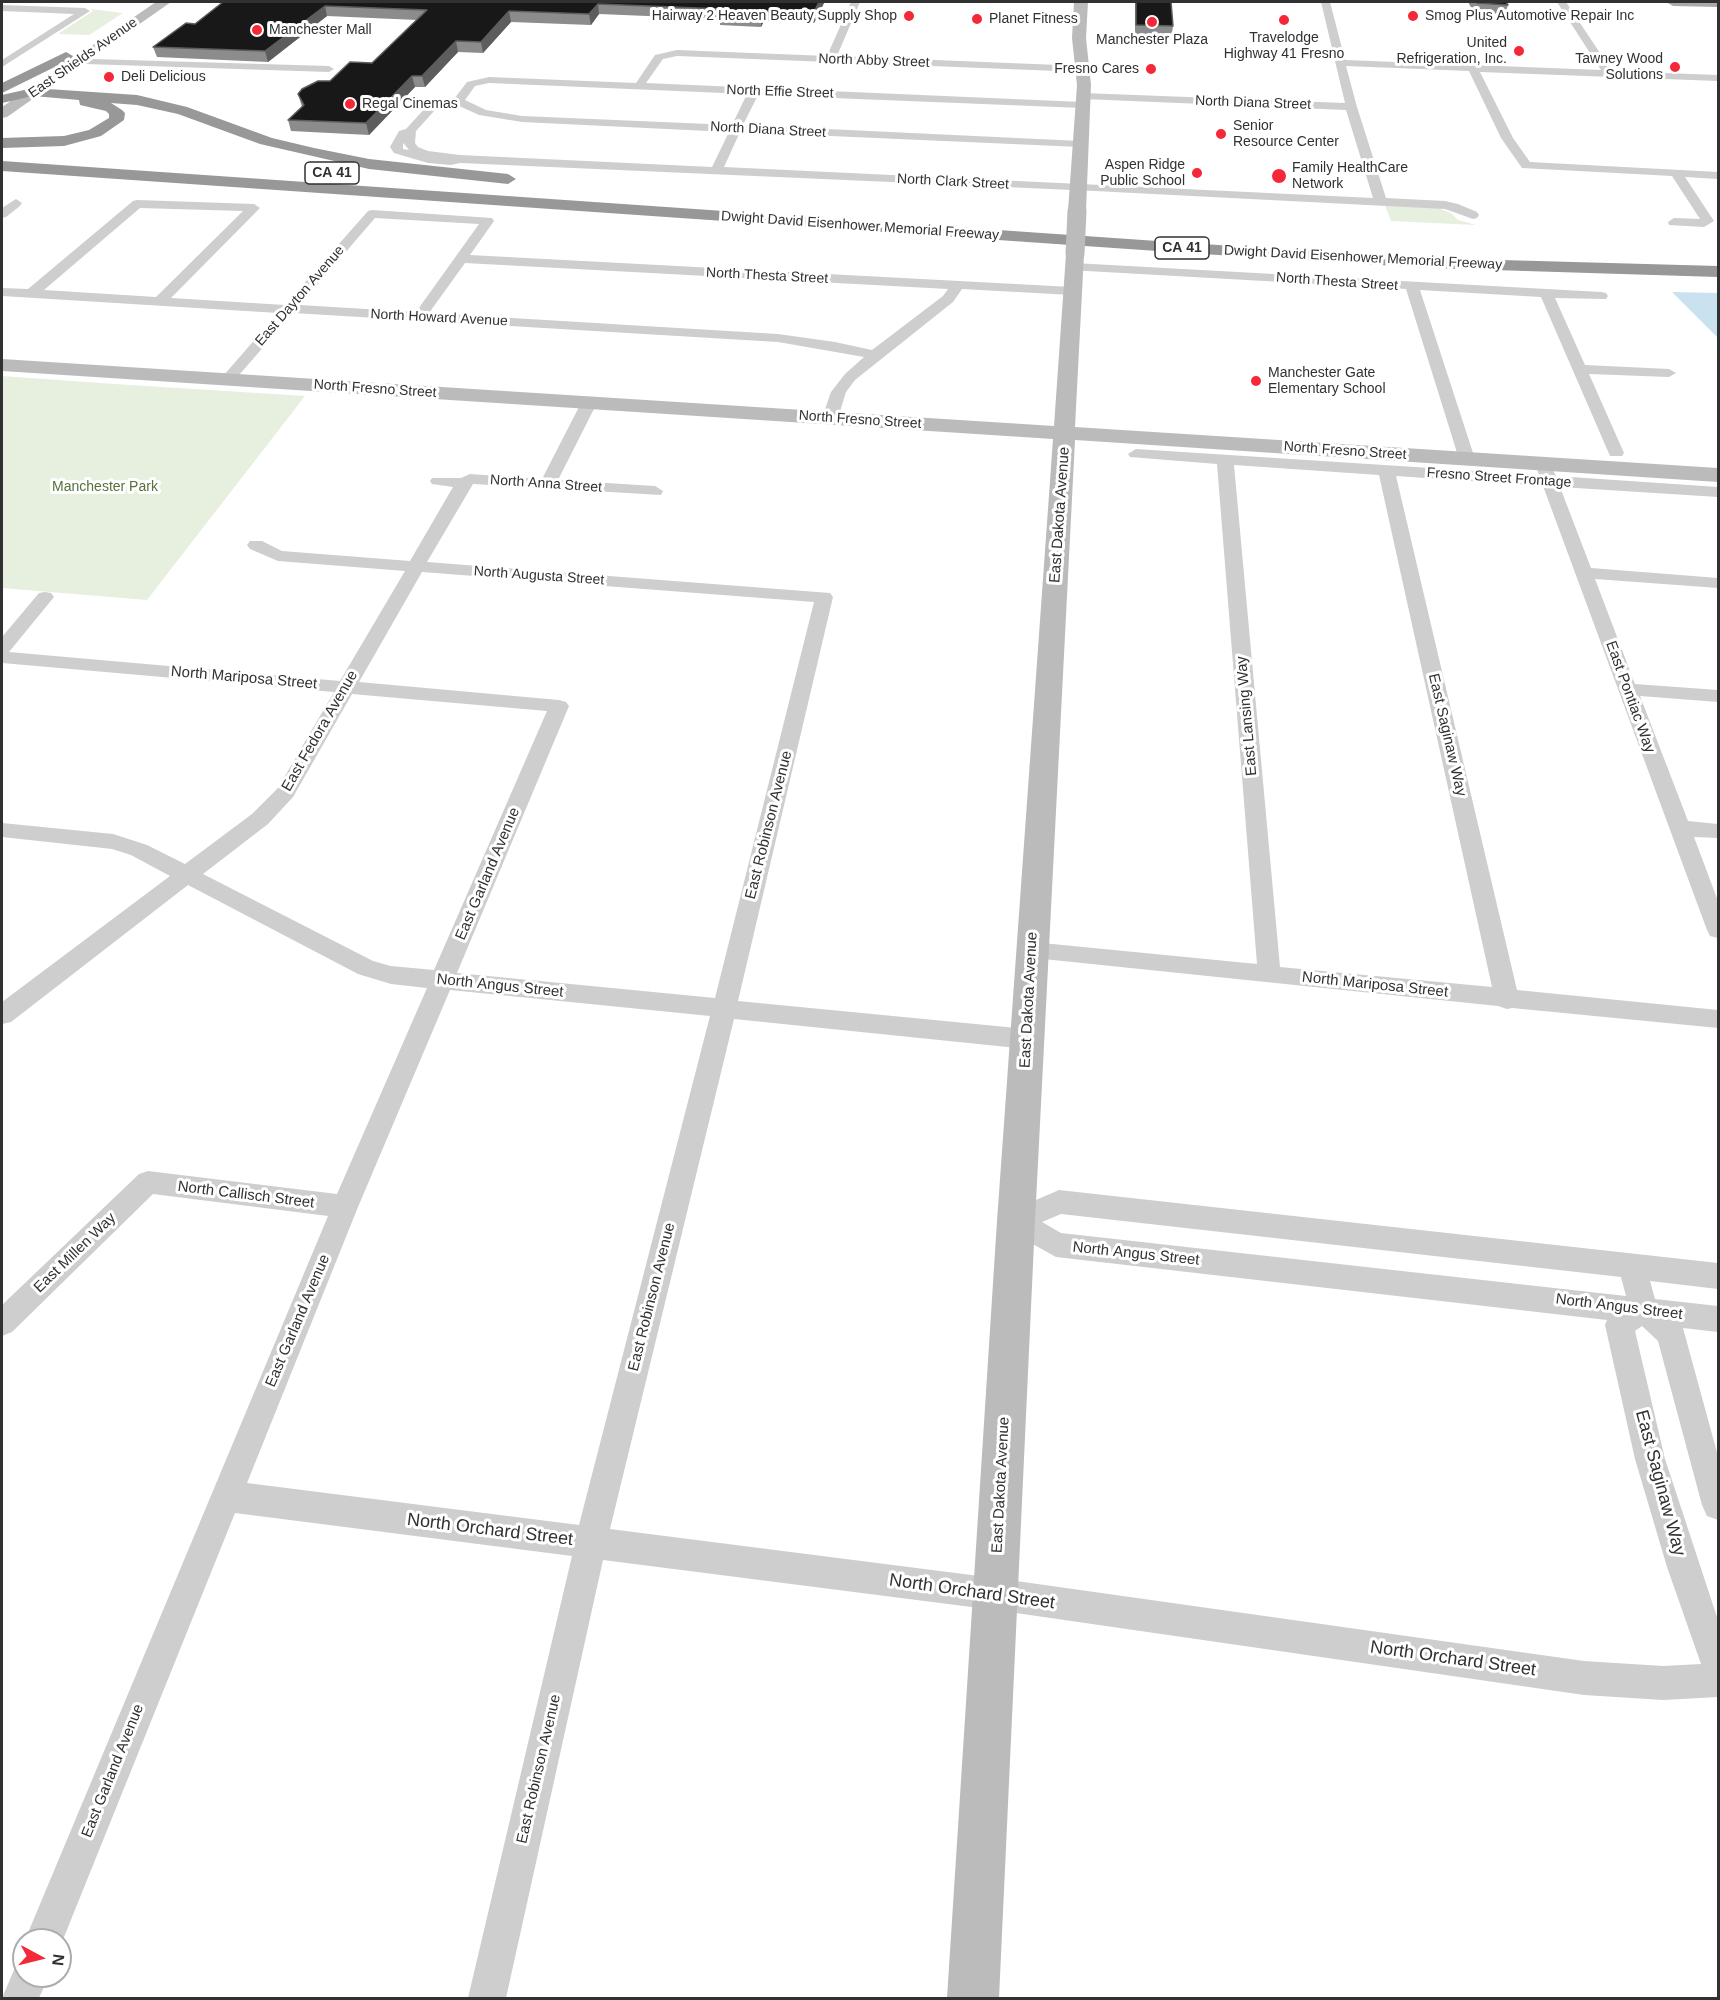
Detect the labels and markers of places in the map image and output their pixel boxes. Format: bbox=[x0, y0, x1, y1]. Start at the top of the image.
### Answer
place label: Hairway 2 Heaven Beauty Supply Shop bbox=[652, 8, 897, 24]
place label: Smog Plus Automotive Repair Inc bbox=[1425, 8, 1634, 24]
marker: Hairway 2 Heaven Beauty Supply Shop bbox=[902, 9, 916, 23]
marker: Smog Plus Automotive Repair Inc bbox=[1406, 9, 1420, 23]
place label: Planet Fitness bbox=[989, 11, 1078, 27]
marker: Planet Fitness bbox=[970, 12, 984, 26]
marker: Travelodge Highway 41 Fresno bbox=[1277, 13, 1291, 27]
marker: Manchester Plaza bbox=[1145, 15, 1159, 29]
place label: Manchester Mall bbox=[269, 22, 372, 38]
marker: Manchester Mall bbox=[250, 23, 264, 37]
place label: Travelodge Highway 41 Fresno bbox=[1224, 30, 1344, 62]
place label: Manchester Plaza bbox=[1096, 32, 1208, 48]
place label: United Refrigeration, Inc. bbox=[1397, 35, 1507, 68]
marker: United Refrigeration, Inc. bbox=[1512, 44, 1526, 58]
place label: Tawney Wood Solutions bbox=[1575, 51, 1663, 84]
marker: Tawney Wood Solutions bbox=[1668, 60, 1682, 74]
place label: Fresno Cares bbox=[1054, 61, 1139, 77]
marker: Fresno Cares bbox=[1144, 62, 1158, 76]
place label: Deli Delicious bbox=[121, 69, 206, 85]
marker: Deli Delicious bbox=[102, 70, 116, 84]
place label: Regal Cinemas bbox=[362, 96, 458, 112]
marker: Regal Cinemas bbox=[343, 97, 357, 111]
place label: Senior Resource Center bbox=[1233, 118, 1339, 150]
marker: Senior Resource Center bbox=[1214, 127, 1228, 141]
place label: Aspen Ridge Public School bbox=[1100, 157, 1185, 190]
place label: Family HealthCare Network bbox=[1292, 160, 1408, 192]
marker: Aspen Ridge Public School bbox=[1190, 166, 1204, 180]
marker: Family HealthCare Network bbox=[1270, 167, 1288, 185]
place label: Manchester Gate Elementary School bbox=[1268, 365, 1386, 398]
marker: Manchester Gate Elementary School bbox=[1249, 374, 1263, 388]

